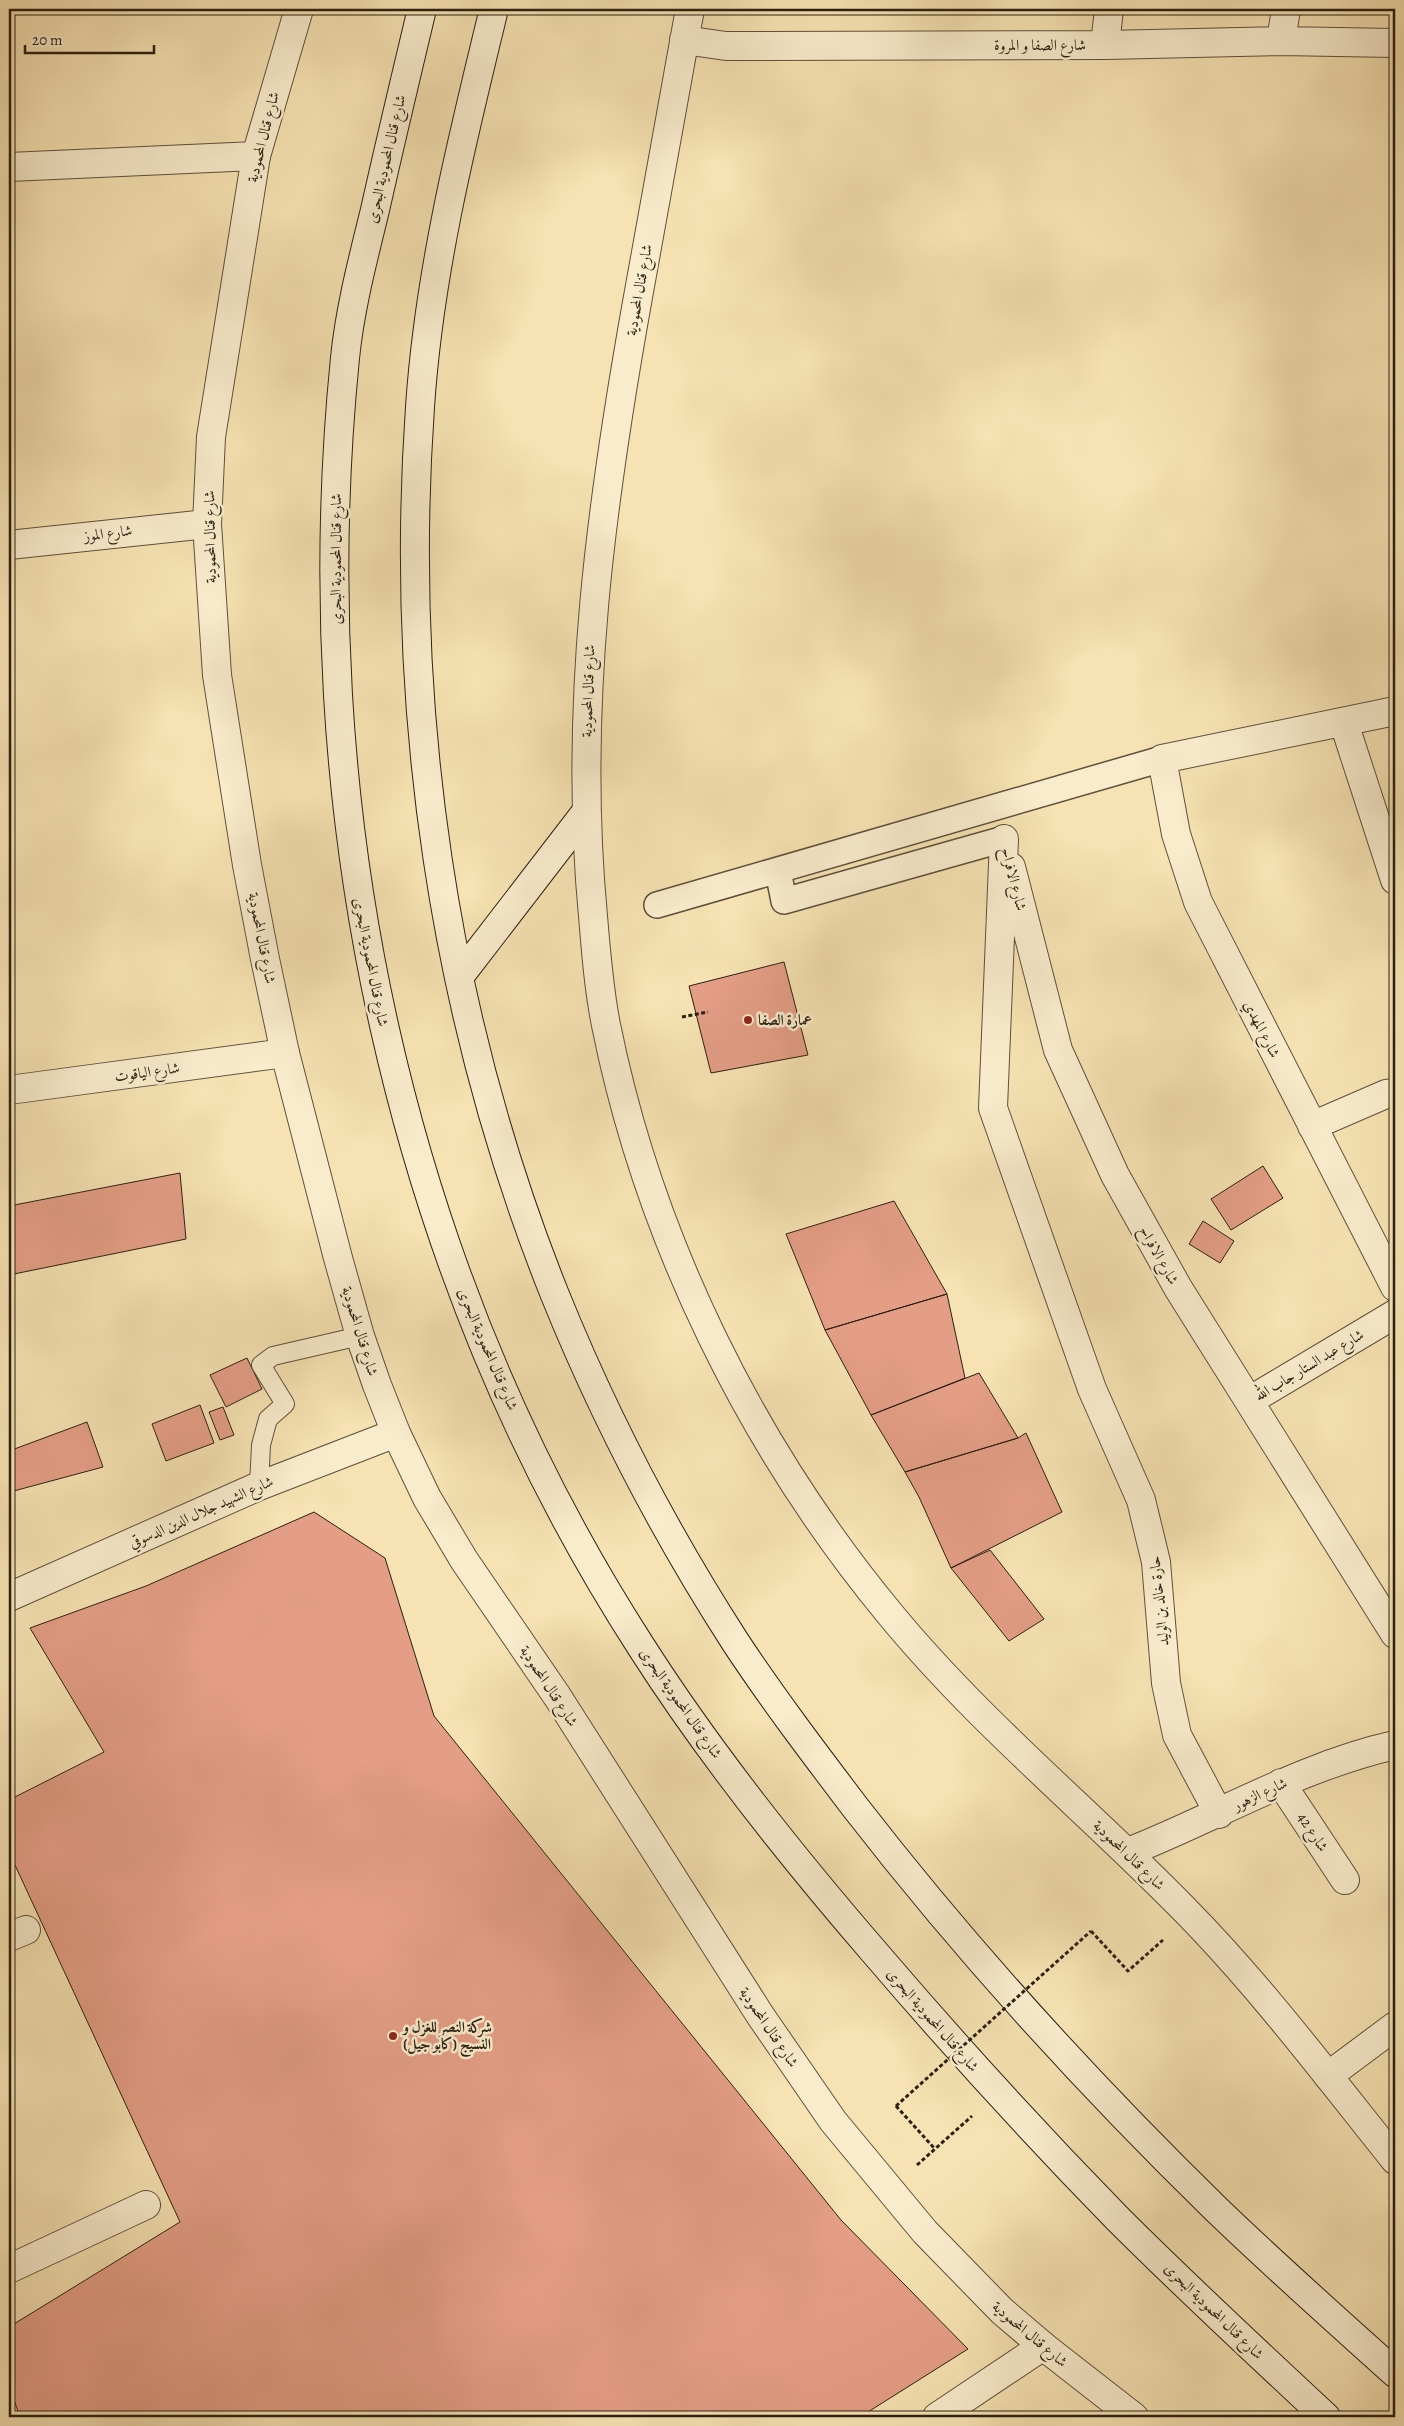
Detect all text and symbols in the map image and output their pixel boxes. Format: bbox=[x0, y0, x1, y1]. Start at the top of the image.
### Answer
scale bar bbox=[25, 22, 154, 54]
text: 20 m bbox=[32, 30, 63, 50]
street label: شارع الصفا و المروة bbox=[994, 35, 1086, 58]
street label: شارع قنال المحمودية bbox=[242, 90, 287, 185]
street label: شارع قنال المحمودية البحرى bbox=[362, 93, 413, 226]
street label: شارع قنال المحمودية bbox=[621, 243, 660, 338]
street label: شارع قنال المحمودية bbox=[199, 490, 224, 584]
street label: شارع قنال المحمودية البحرى bbox=[326, 494, 349, 624]
street label: شارع الموز bbox=[81, 520, 134, 549]
street label: شارع قنال المحمودية bbox=[576, 644, 603, 738]
street label: شارع الافراح bbox=[994, 845, 1032, 914]
street label: شارع قنال المحمودية bbox=[240, 891, 281, 986]
street label: شارع قنال المحمودية البحرى bbox=[346, 896, 393, 1029]
street label: شارع المهدي bbox=[1236, 997, 1285, 1063]
place label: عمارة الصفا bbox=[758, 1010, 812, 1030]
marker: عمارة الصفا bbox=[742, 1014, 754, 1026]
street label: شارع الياقوت bbox=[113, 1058, 181, 1089]
street label: شارع الافراح bbox=[1132, 1222, 1183, 1290]
street label: شارع قنال المحمودية bbox=[334, 1284, 383, 1379]
street label: شارع قنال المحمودية البحرى bbox=[450, 1285, 523, 1414]
street label: شارع عبد الستار جاب الله bbox=[1250, 1323, 1369, 1408]
street label: شارع الشهيد جلال الدين الدسوقي bbox=[126, 1471, 278, 1556]
street label: حارة خالد بن الوليد bbox=[1144, 1555, 1174, 1647]
street label: شارع قنال المحمودية bbox=[513, 1642, 583, 1732]
street label: شارع قنال المحمودية البحرى bbox=[633, 1644, 727, 1764]
street label: شارع الزهور bbox=[1228, 1773, 1292, 1819]
street label: شارع 42 bbox=[1290, 1809, 1333, 1857]
street label: شارع قنال المحمودية bbox=[1087, 1816, 1169, 1897]
street label: شارع قنال المحمودية البحرى bbox=[880, 1964, 984, 2078]
street label: شارع قنال المحمودية bbox=[732, 1983, 803, 2073]
place label: شركة النصر للغزل و النسيج (كابو جيل) bbox=[401, 2017, 492, 2058]
marker: شركة النصر للغزل و النسيج (كابو جيل) bbox=[387, 2030, 399, 2042]
street label: شارع قنال المحمودية البحرى bbox=[1158, 2258, 1268, 2366]
street label: شارع قنال المحمودية bbox=[986, 2297, 1072, 2374]

